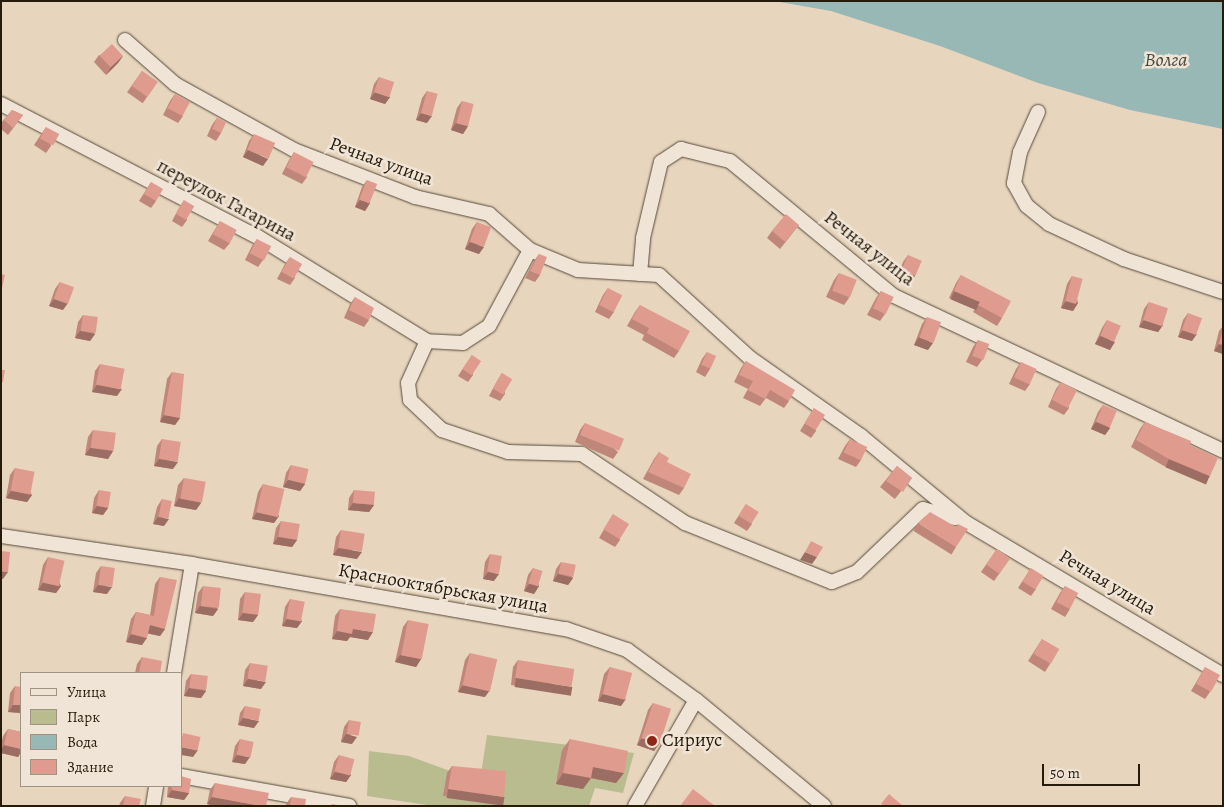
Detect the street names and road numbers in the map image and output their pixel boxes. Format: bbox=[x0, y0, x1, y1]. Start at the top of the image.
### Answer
street label: Речная улица bbox=[326, 133, 436, 191]
street label: переулок Гагарина bbox=[153, 155, 299, 247]
street label: Речная улица bbox=[819, 207, 919, 291]
street label: Речная улица bbox=[1055, 545, 1159, 621]
street label: Краснооктябрьская улица bbox=[336, 559, 550, 619]

